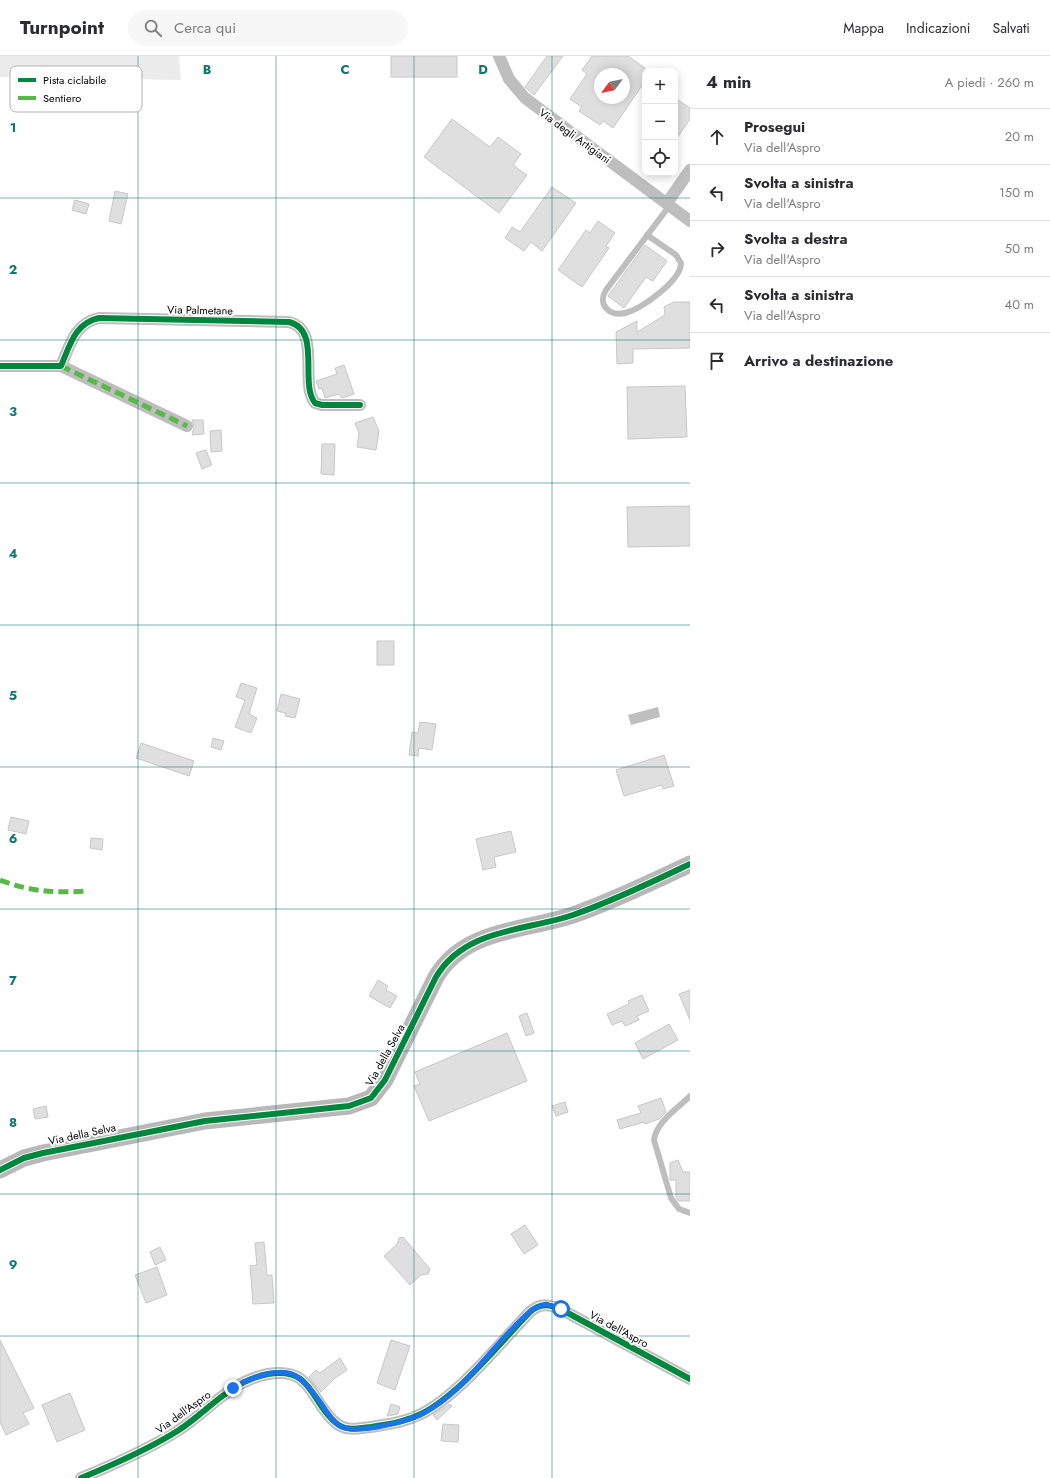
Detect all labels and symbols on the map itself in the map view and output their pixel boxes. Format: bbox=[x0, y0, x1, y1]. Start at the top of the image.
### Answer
text: B bbox=[203, 60, 212, 79]
text: C bbox=[340, 60, 350, 79]
text: D bbox=[478, 60, 488, 79]
legend bbox=[10, 66, 142, 112]
north arrow bbox=[594, 68, 630, 104]
text: Pista ciclabile bbox=[43, 72, 106, 88]
text: Sentiero bbox=[43, 90, 81, 106]
street label: Via degli Artigiani bbox=[536, 104, 614, 168]
text: 1 bbox=[10, 118, 16, 137]
text: 2 bbox=[9, 260, 17, 279]
street label: Via Palmetane bbox=[167, 301, 233, 319]
text: 3 bbox=[9, 402, 17, 421]
text: 4 bbox=[8, 544, 18, 563]
text: 5 bbox=[9, 686, 17, 705]
text: 6 bbox=[9, 829, 18, 848]
text: 7 bbox=[9, 971, 17, 990]
street label: Via della Selva bbox=[361, 1021, 409, 1089]
text: 8 bbox=[9, 1113, 17, 1132]
street label: Via della Selva bbox=[47, 1119, 117, 1149]
text: 9 bbox=[9, 1255, 18, 1274]
route start bbox=[552, 1300, 570, 1318]
street label: Via dell'Aspro bbox=[587, 1307, 651, 1351]
route end bbox=[224, 1379, 242, 1397]
street label: Via dell'Aspro bbox=[152, 1386, 214, 1438]

